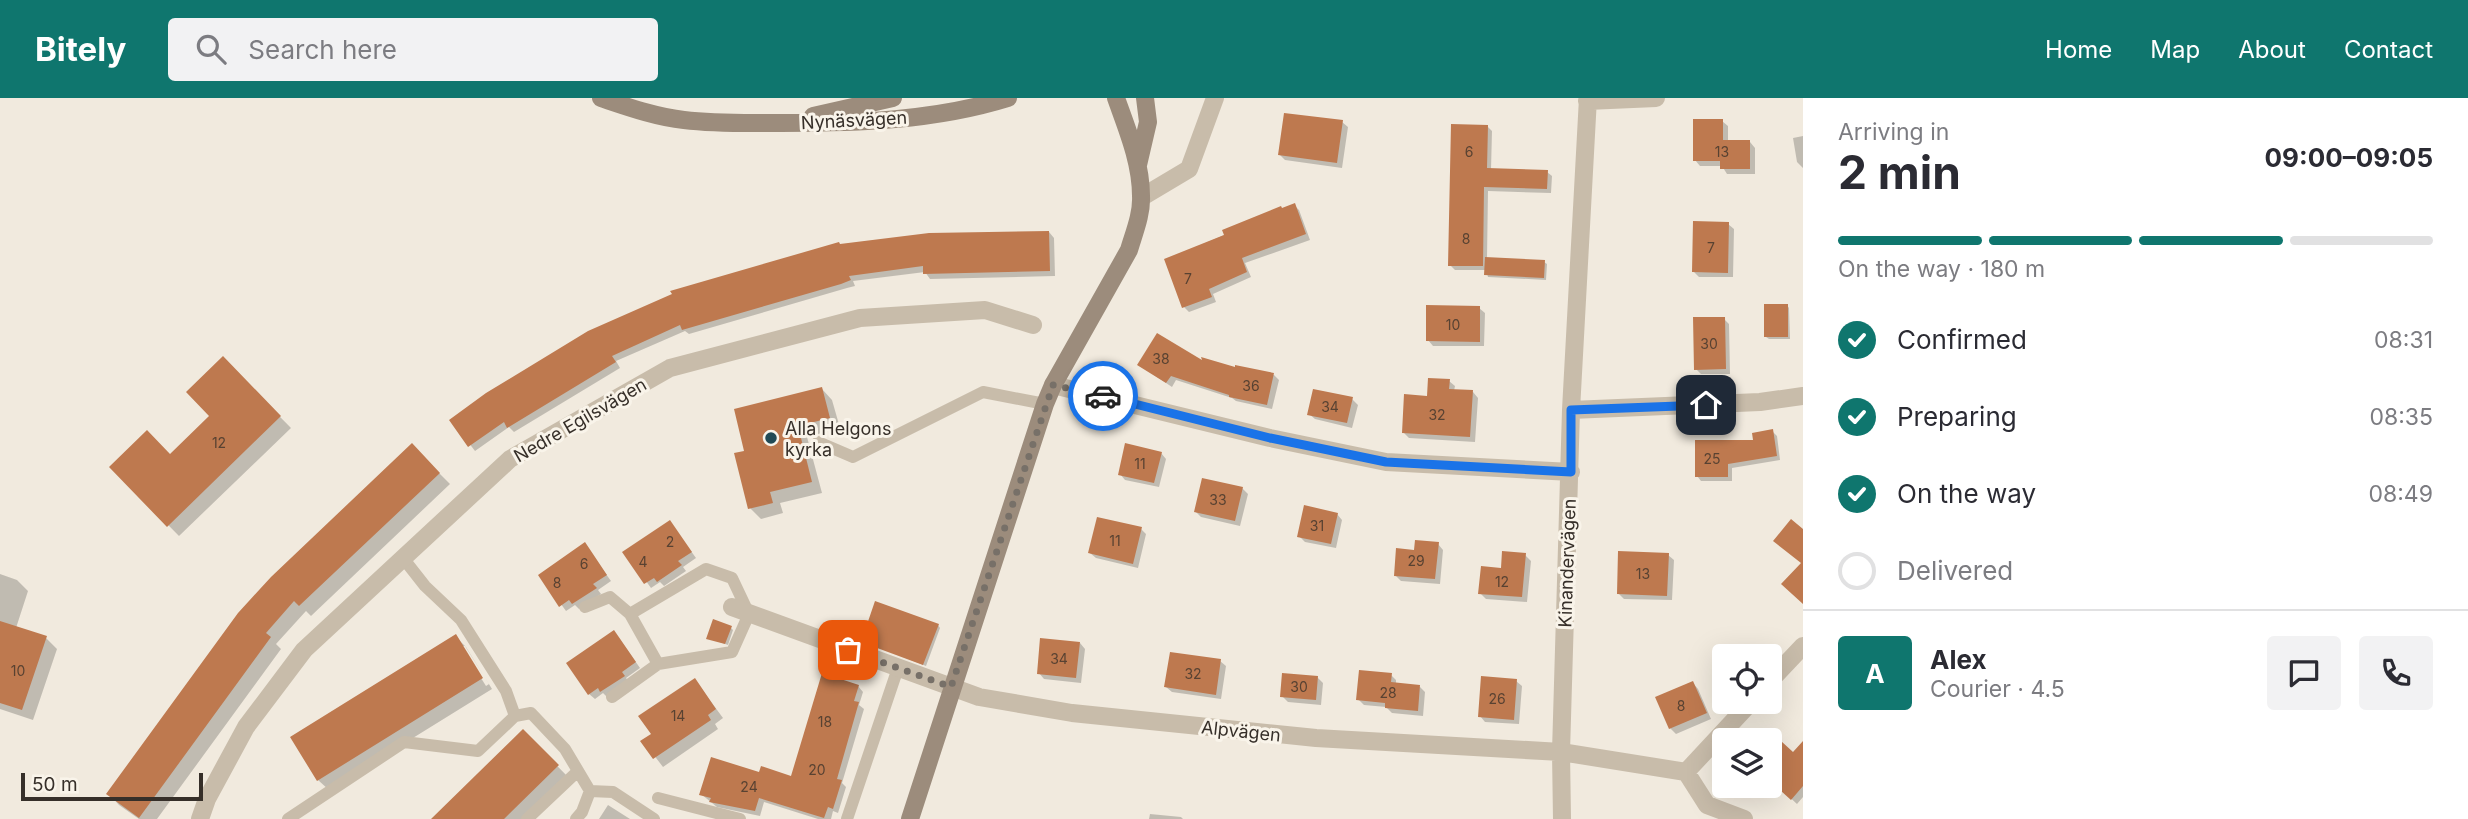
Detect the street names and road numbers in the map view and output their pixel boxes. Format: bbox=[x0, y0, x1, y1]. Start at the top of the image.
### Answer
street label: Nynäsvägen bbox=[800, 107, 908, 133]
street label: Nedre Egilsvägen bbox=[510, 374, 650, 466]
street label: Kinandervägen bbox=[1554, 498, 1580, 628]
street label: Alpvägen bbox=[1200, 716, 1282, 746]

